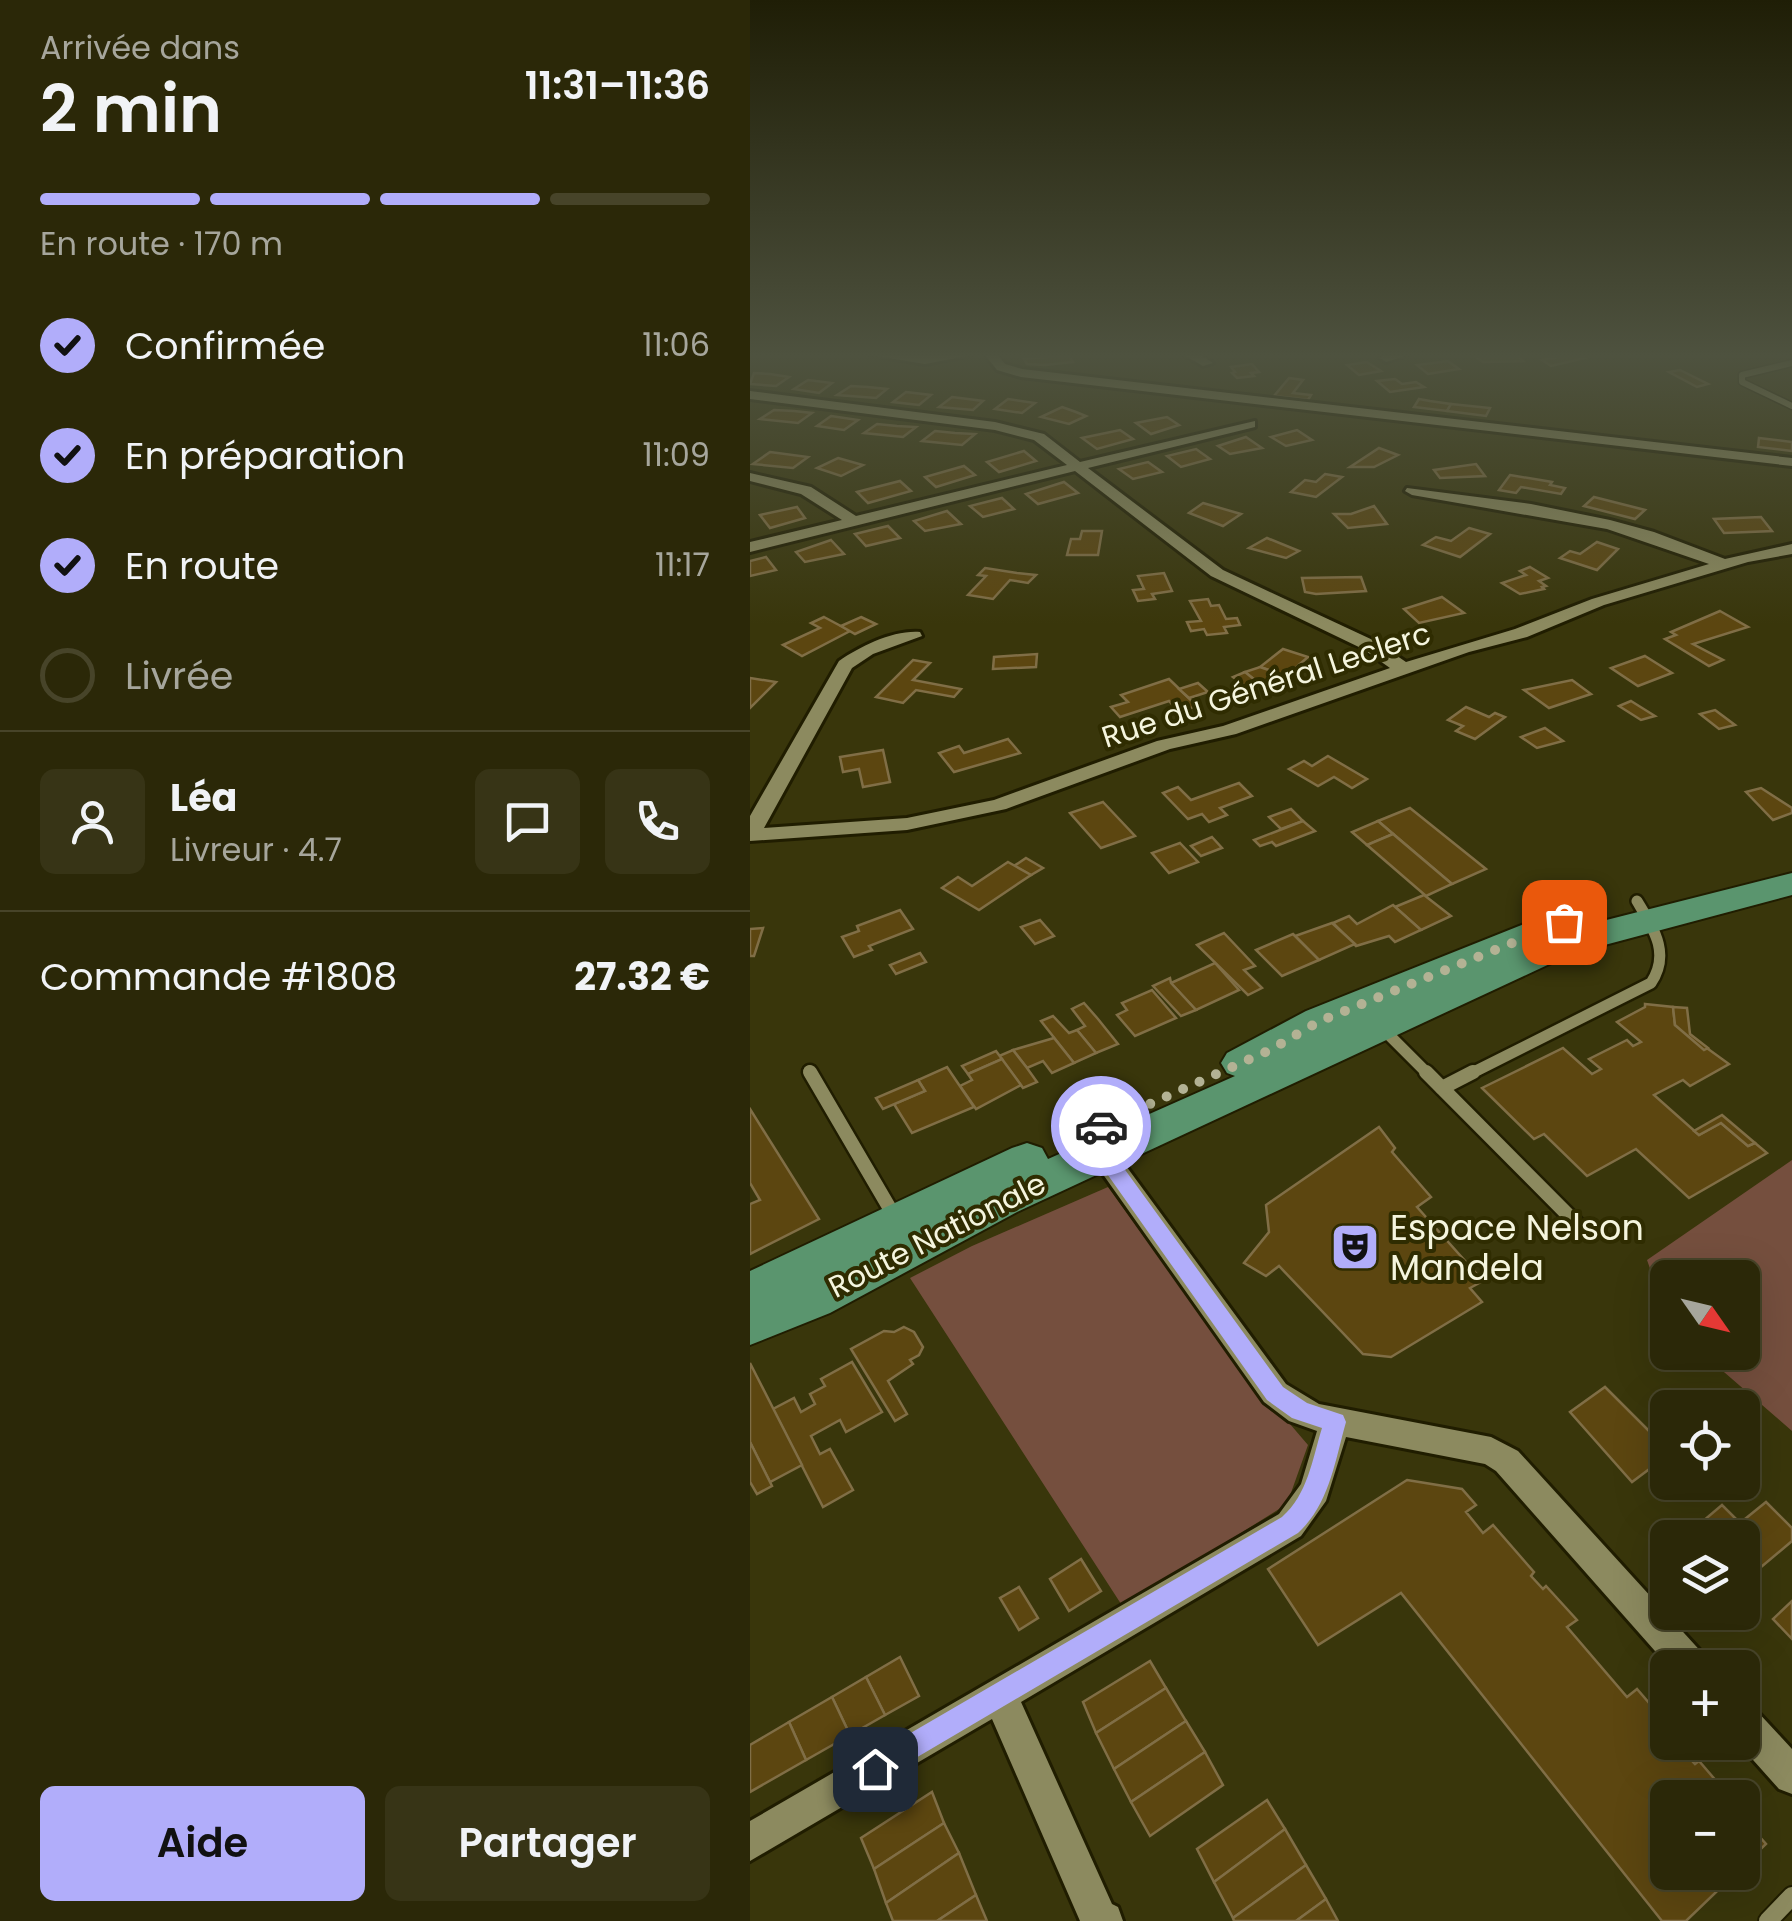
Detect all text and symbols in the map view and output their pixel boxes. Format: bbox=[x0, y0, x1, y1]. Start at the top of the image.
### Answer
text: Arrivée dans bbox=[40, 25, 240, 70]
text: 11:31–11:36 bbox=[525, 59, 710, 112]
text: 2 min bbox=[40, 64, 222, 155]
text: En route · 170 m bbox=[40, 221, 283, 266]
icon: check bbox=[40, 318, 95, 373]
text: Confirmée bbox=[125, 319, 325, 372]
text: 11:06 bbox=[642, 322, 710, 367]
icon: check bbox=[40, 428, 95, 483]
text: En préparation bbox=[125, 429, 405, 482]
text: 11:09 bbox=[642, 432, 710, 477]
icon: check bbox=[40, 538, 95, 593]
text: En route bbox=[125, 539, 279, 592]
text: 11:17 bbox=[655, 542, 710, 587]
street label: Rue du Général Leclerc bbox=[1096, 612, 1436, 758]
text: Livrée bbox=[125, 649, 233, 702]
button: person bbox=[40, 769, 145, 874]
button: chat bbox=[475, 769, 580, 874]
button: phone bbox=[605, 769, 710, 874]
text: Léa bbox=[170, 771, 237, 824]
text: Livreur · 4.7 bbox=[170, 827, 342, 872]
pin bbox=[1522, 880, 1607, 965]
icon: bag bbox=[1537, 895, 1592, 950]
text: Commande #1808 bbox=[40, 950, 397, 1003]
text: 27.32 € bbox=[574, 950, 710, 1003]
courier bbox=[1051, 1076, 1151, 1176]
icon: car bbox=[1074, 1099, 1129, 1154]
street label: Route Nationale bbox=[821, 1162, 1053, 1308]
place label: Espace Nelson Mandela bbox=[1390, 1203, 1644, 1292]
theatre icon: Espace Nelson Mandela bbox=[1329, 1221, 1381, 1273]
north arrow bbox=[1650, 1260, 1760, 1370]
map controls bbox=[1650, 1260, 1760, 1890]
button: locate bbox=[1650, 1390, 1760, 1500]
button: layers bbox=[1650, 1520, 1760, 1630]
button: + bbox=[1650, 1650, 1760, 1760]
pin bbox=[833, 1727, 918, 1812]
icon: home bbox=[848, 1742, 903, 1797]
button: − bbox=[1650, 1780, 1760, 1890]
button: Aide bbox=[40, 1786, 365, 1901]
button: Partager bbox=[385, 1786, 710, 1901]

